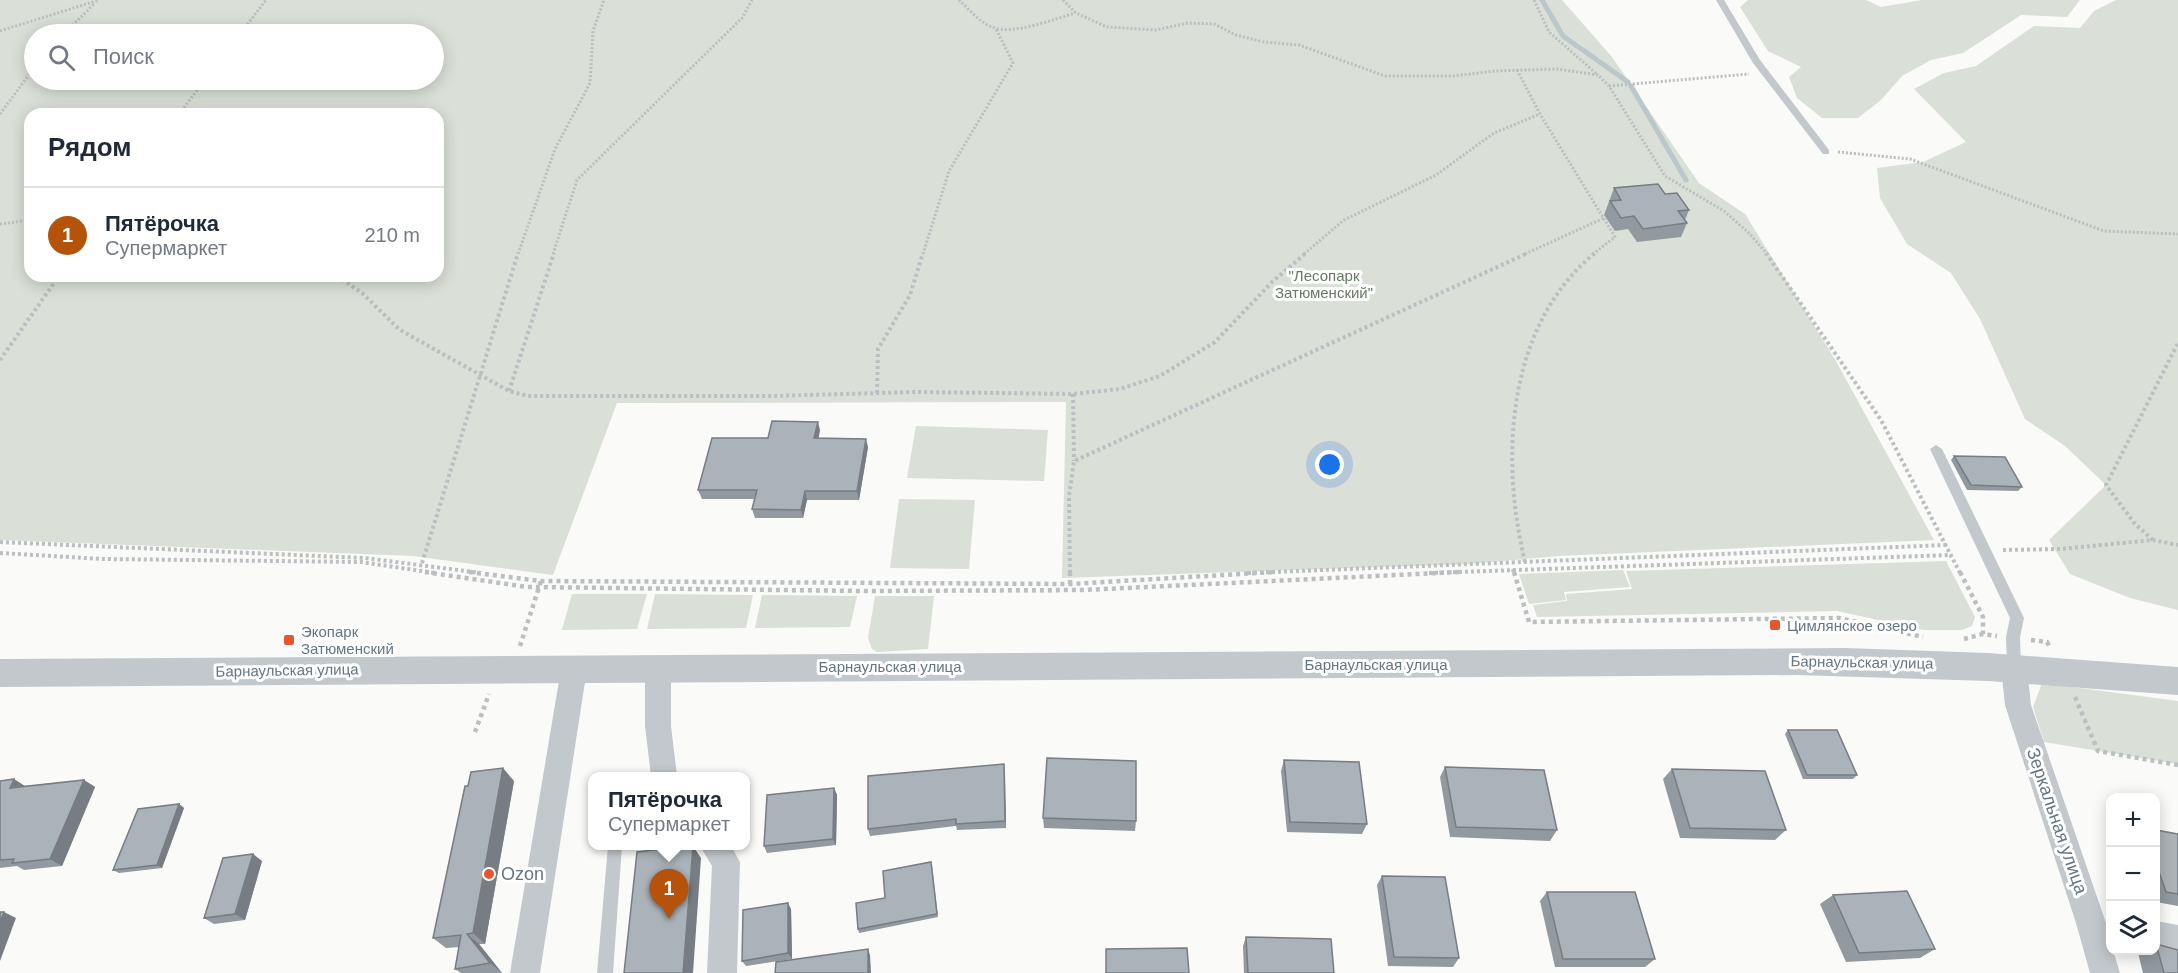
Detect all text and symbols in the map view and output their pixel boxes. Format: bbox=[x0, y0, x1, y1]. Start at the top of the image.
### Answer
search box bbox=[24, 24, 444, 90]
icon: search bbox=[45, 41, 78, 74]
text: Поиск bbox=[93, 44, 154, 69]
text: Рядом bbox=[48, 132, 131, 162]
text: Пятёрочка bbox=[105, 211, 219, 236]
text: 1 bbox=[62, 224, 73, 246]
text: 210 m bbox=[364, 224, 420, 246]
text: Супермаркет bbox=[105, 237, 227, 259]
park label: "Лесопарк Затюменский" bbox=[1275, 267, 1373, 301]
your location bbox=[1315, 450, 1344, 479]
place label: Цимлянское озеро bbox=[1787, 617, 1917, 634]
marker: Цимлянское озеро bbox=[1768, 618, 1782, 632]
place label: Экопарк Затюменский bbox=[301, 623, 394, 657]
marker: Экопарк Затюменский bbox=[282, 633, 296, 647]
street label: Барнаульская улица bbox=[1790, 652, 1934, 672]
street label: Барнаульская улица bbox=[1305, 656, 1448, 673]
street label: Барнаульская улица bbox=[819, 658, 962, 675]
street label: Барнаульская улица bbox=[215, 660, 359, 680]
street label: Зеркальная улица bbox=[2023, 745, 2092, 898]
popup bbox=[588, 772, 750, 850]
text: Пятёрочка bbox=[608, 787, 722, 812]
map controls bbox=[2106, 793, 2160, 955]
button: + bbox=[2106, 793, 2160, 847]
text: Супермаркет bbox=[608, 813, 730, 835]
button: − bbox=[2106, 847, 2160, 901]
place label: Ozon bbox=[501, 864, 544, 884]
marker: Ozon bbox=[482, 867, 496, 881]
pin: 1 bbox=[650, 870, 688, 919]
button: layers bbox=[2106, 901, 2160, 955]

